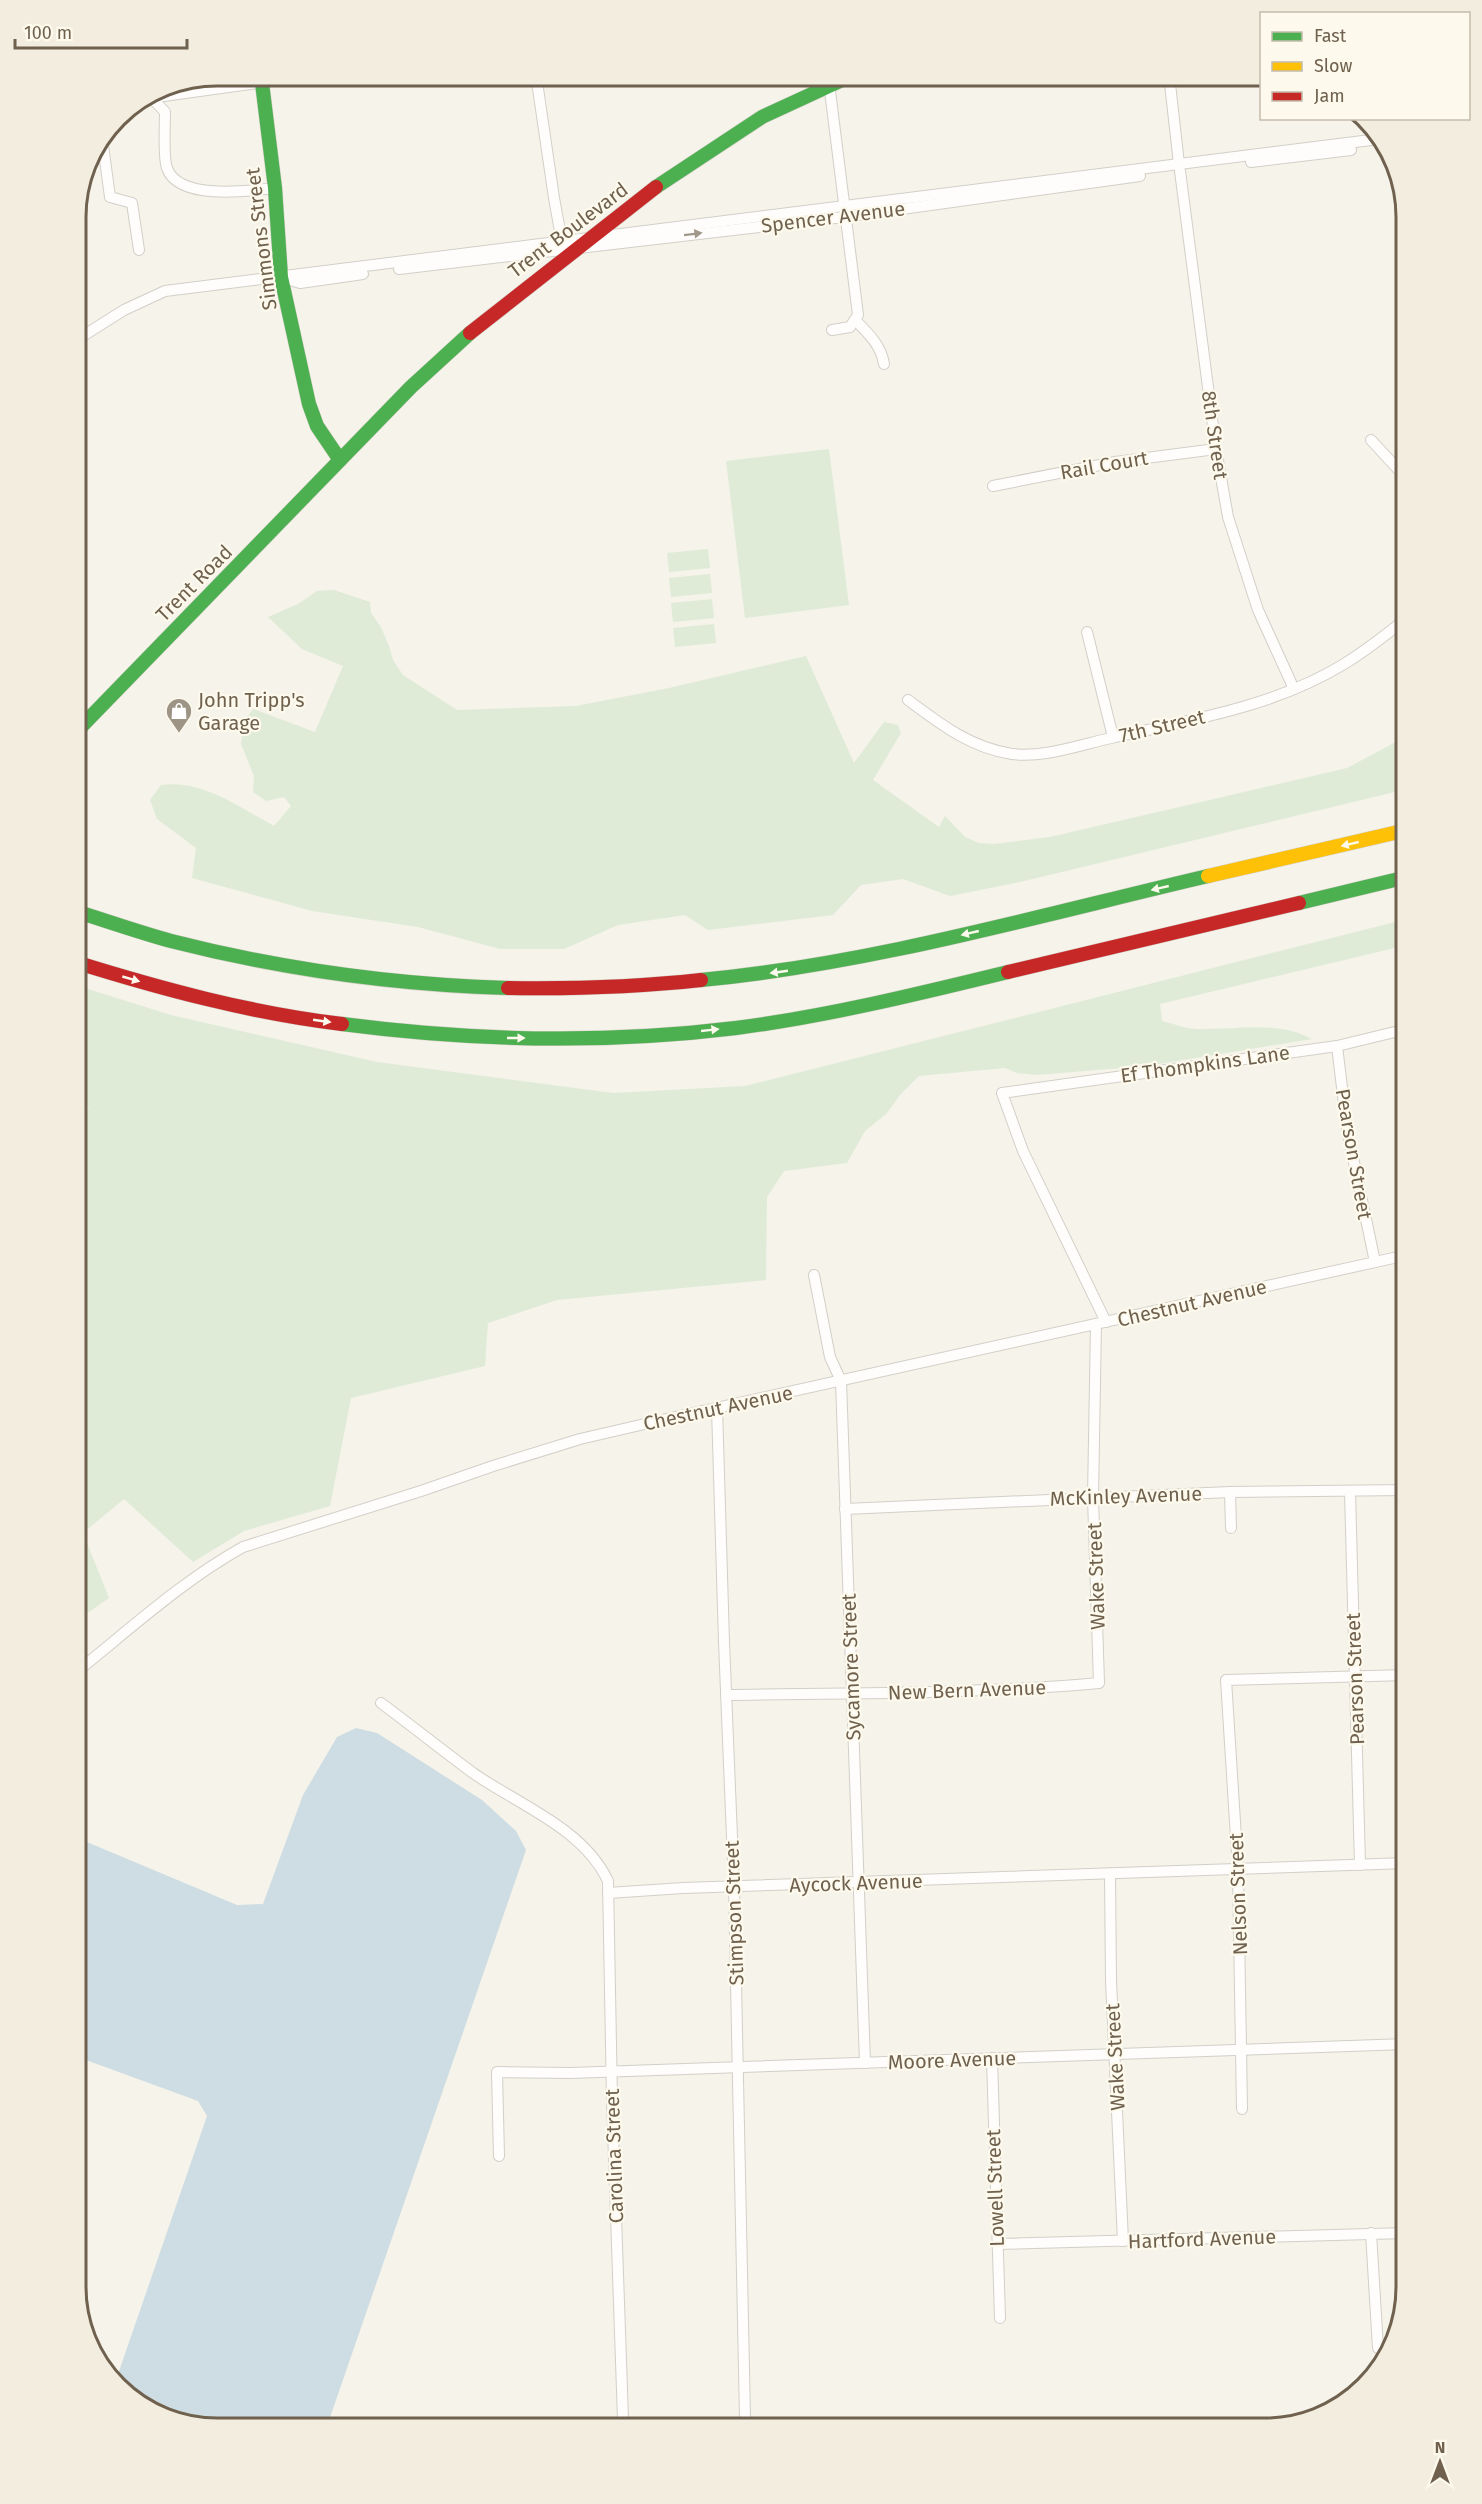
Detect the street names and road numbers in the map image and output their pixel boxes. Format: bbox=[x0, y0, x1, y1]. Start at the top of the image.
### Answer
street label: Simmons Street bbox=[240, 166, 282, 311]
street label: Trent Boulevard bbox=[503, 177, 633, 283]
street label: Spencer Avenue bbox=[760, 196, 906, 238]
street label: 8th Street bbox=[1197, 389, 1233, 482]
street label: Rail Court bbox=[1058, 445, 1150, 485]
street label: Trent Road bbox=[151, 540, 237, 626]
street label: 7th Street bbox=[1117, 704, 1208, 748]
street label: Ef Thompkins Lane bbox=[1119, 1040, 1291, 1088]
street label: Pearson Street bbox=[1331, 1087, 1377, 1222]
street label: Chestnut Avenue bbox=[1115, 1274, 1269, 1332]
street label: Chestnut Avenue bbox=[641, 1380, 795, 1436]
street label: McKinley Avenue bbox=[1049, 1481, 1203, 1511]
street label: Wake Street bbox=[1082, 1521, 1110, 1630]
street label: Sycamore Street bbox=[836, 1592, 866, 1741]
street label: Pearson Street bbox=[1341, 1612, 1369, 1746]
street label: New Bern Avenue bbox=[887, 1675, 1047, 1705]
street label: Nelson Street bbox=[1224, 1831, 1252, 1956]
street label: Stimpson Street bbox=[719, 1839, 749, 1986]
street label: Aycock Avenue bbox=[789, 1869, 923, 1897]
street label: Wake Street bbox=[1100, 2002, 1130, 2111]
street label: Moore Avenue bbox=[887, 2046, 1017, 2074]
street label: Carolina Street bbox=[600, 2088, 628, 2224]
street label: Lowell Street bbox=[981, 2128, 1009, 2247]
street label: Hartford Avenue bbox=[1127, 2224, 1277, 2254]

